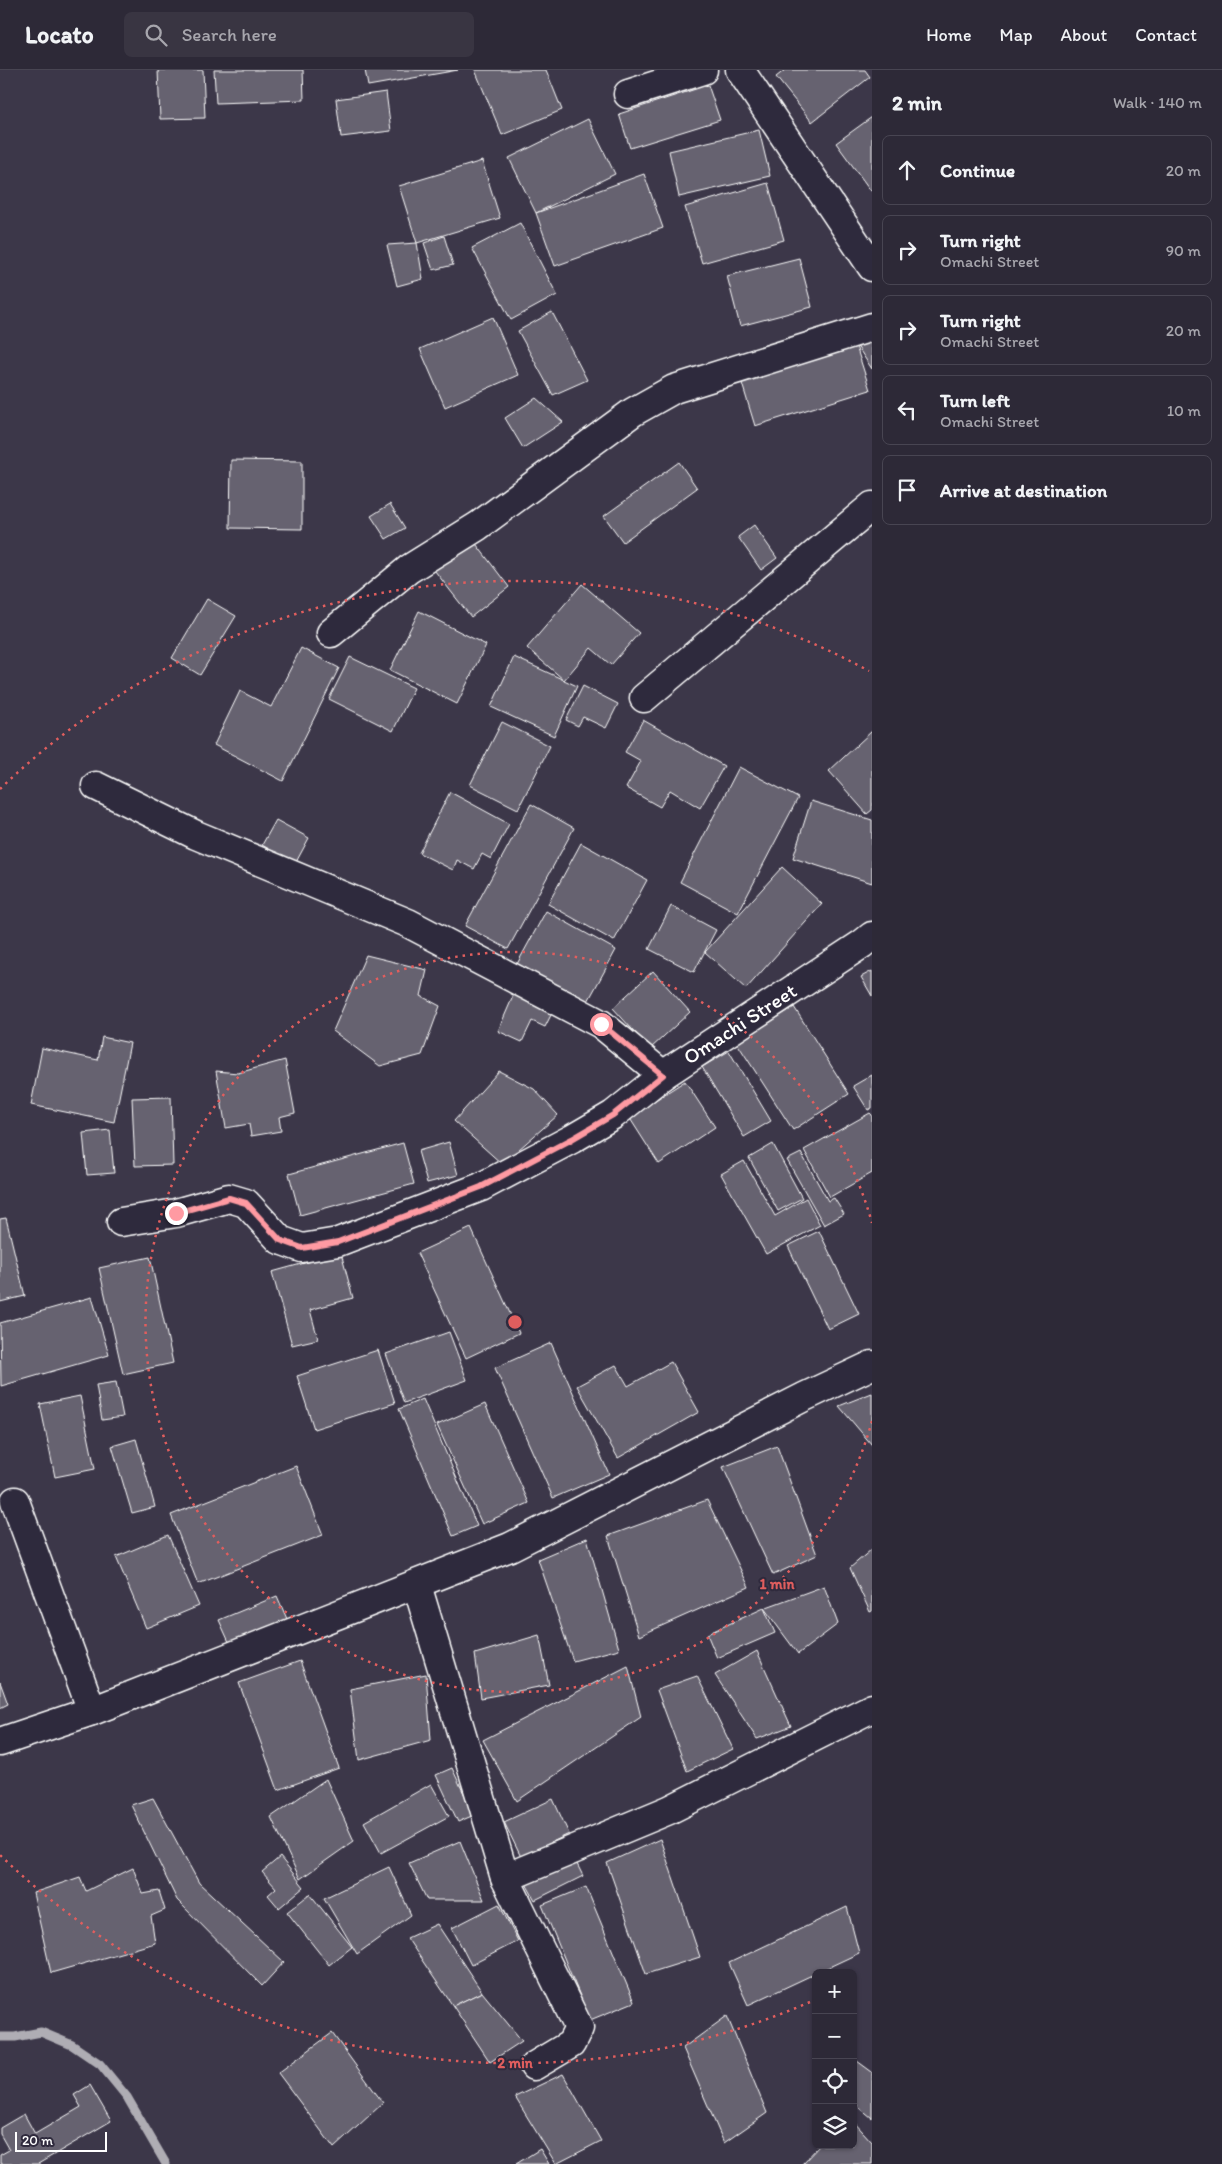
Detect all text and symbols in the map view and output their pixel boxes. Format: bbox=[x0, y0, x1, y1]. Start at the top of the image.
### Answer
search box bbox=[124, 12, 474, 57]
text: Locato bbox=[25, 20, 94, 49]
icon: search bbox=[142, 21, 170, 49]
text: Search here bbox=[182, 23, 277, 46]
text: Home bbox=[926, 24, 972, 46]
text: Map bbox=[1000, 24, 1033, 46]
text: About bbox=[1061, 24, 1107, 46]
text: Contact bbox=[1135, 24, 1197, 46]
text: 2 min bbox=[892, 90, 942, 115]
text: Walk · 140 m bbox=[1113, 93, 1202, 112]
icon: ahead bbox=[893, 156, 921, 184]
text: Continue bbox=[940, 159, 1015, 182]
text: 20 m bbox=[1166, 161, 1201, 180]
text: Turn right bbox=[940, 229, 1021, 252]
icon: right bbox=[893, 236, 921, 264]
text: 90 m bbox=[1166, 241, 1201, 260]
text: Omachi Street bbox=[940, 252, 1039, 271]
text: Turn right bbox=[940, 309, 1021, 332]
icon: right bbox=[893, 316, 921, 344]
text: 20 m bbox=[1166, 321, 1201, 340]
text: Omachi Street bbox=[940, 332, 1039, 351]
text: Turn left bbox=[940, 389, 1010, 412]
icon: left bbox=[893, 396, 921, 424]
text: 10 m bbox=[1167, 401, 1201, 420]
text: Omachi Street bbox=[940, 412, 1039, 431]
icon: arrive bbox=[893, 476, 921, 504]
text: Arrive at destination bbox=[940, 479, 1107, 502]
street label: Omachi Street bbox=[678, 978, 801, 1070]
route start bbox=[590, 1013, 613, 1036]
route end bbox=[165, 1202, 188, 1225]
centre of rings bbox=[506, 1313, 524, 1331]
text: 1 min bbox=[760, 1575, 795, 1593]
map controls bbox=[812, 1969, 857, 2149]
button: + bbox=[812, 1969, 857, 2014]
button: − bbox=[812, 2014, 857, 2059]
text: 2 min bbox=[497, 2054, 534, 2072]
button: locate bbox=[812, 2059, 857, 2104]
button: layers bbox=[812, 2104, 857, 2149]
scale bar bbox=[15, 2129, 108, 2152]
text: 20 m bbox=[22, 2132, 53, 2149]

